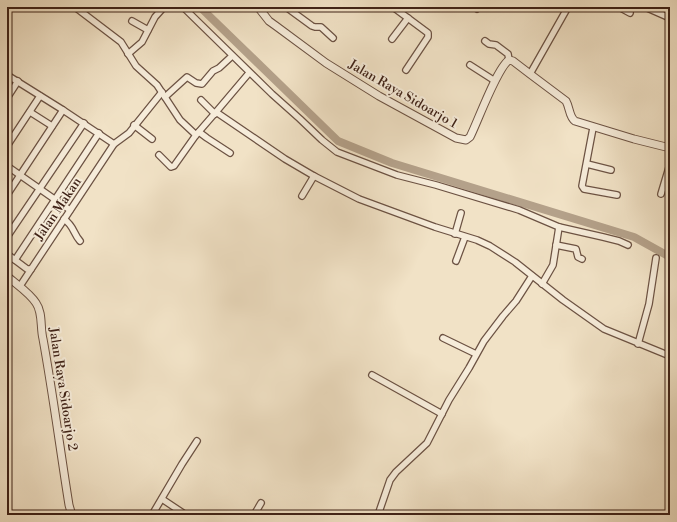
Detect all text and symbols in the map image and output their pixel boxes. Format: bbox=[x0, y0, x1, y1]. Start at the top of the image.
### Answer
street label: Jalan Raya Sidoarjo 1 bbox=[345, 56, 461, 132]
street label: Jalan Makan bbox=[31, 174, 85, 244]
street label: Jalan Raya Sidoarjo 2 bbox=[45, 325, 81, 452]

